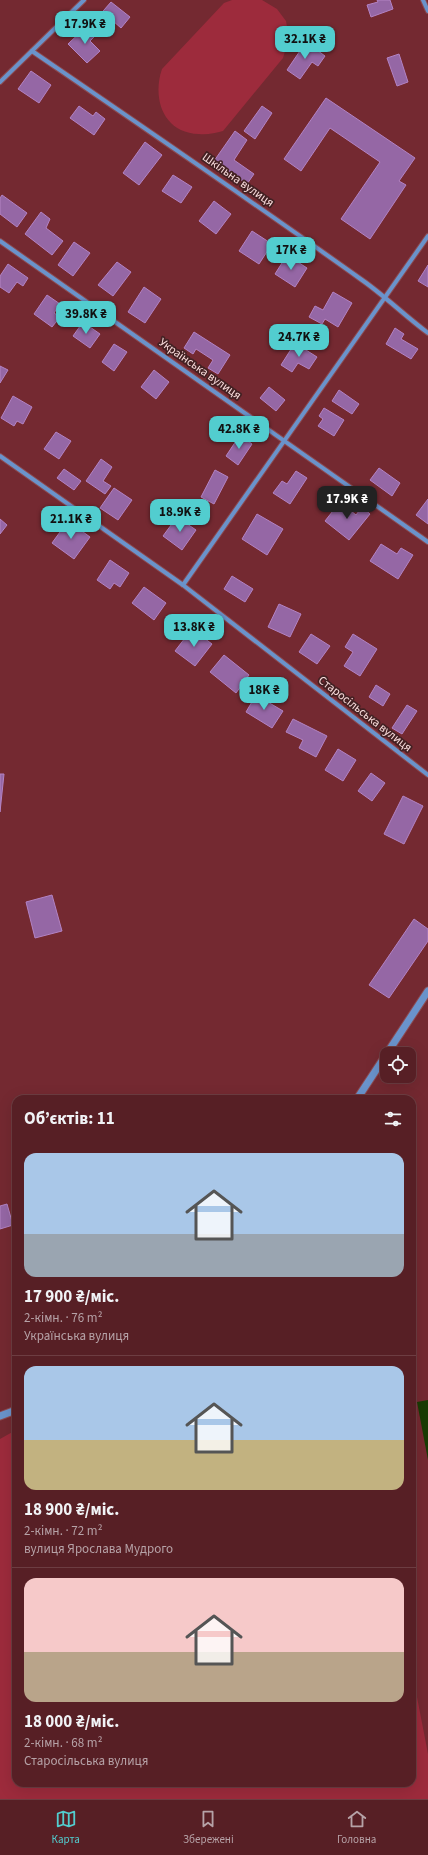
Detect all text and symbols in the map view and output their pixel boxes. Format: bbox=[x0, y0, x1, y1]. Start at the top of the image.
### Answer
pin: 17.9K ₴ bbox=[48, 11, 122, 45]
text: 17.9K ₴ bbox=[64, 15, 106, 33]
pin: 32.1K ₴ bbox=[268, 26, 342, 60]
text: 32.1K ₴ bbox=[284, 30, 326, 48]
street label: Шкільна вулиця bbox=[199, 149, 277, 211]
pin: 17K ₴ bbox=[263, 237, 319, 271]
text: 17K ₴ bbox=[275, 241, 307, 259]
pin: 39.8K ₴ bbox=[49, 301, 123, 335]
text: 39.8K ₴ bbox=[65, 305, 107, 323]
pin: 24.7K ₴ bbox=[262, 324, 336, 358]
text: 24.7K ₴ bbox=[278, 328, 320, 346]
street label: Українська вулиця bbox=[155, 334, 245, 404]
pin: 42.8K ₴ bbox=[202, 416, 276, 450]
text: 42.8K ₴ bbox=[218, 420, 260, 438]
pin: 17.9K ₴ bbox=[310, 486, 384, 520]
text: 17.9K ₴ bbox=[326, 490, 368, 508]
pin: 18.9K ₴ bbox=[143, 499, 217, 533]
text: 18.9K ₴ bbox=[159, 503, 201, 521]
pin: 21.1K ₴ bbox=[34, 506, 108, 540]
text: 21.1K ₴ bbox=[50, 510, 92, 528]
pin: 13.8K ₴ bbox=[157, 614, 231, 648]
text: 13.8K ₴ bbox=[173, 618, 215, 636]
street label: Старосільська вулиця bbox=[314, 672, 416, 756]
pin: 18K ₴ bbox=[236, 677, 292, 711]
text: 18K ₴ bbox=[248, 681, 280, 699]
map controls bbox=[380, 1047, 416, 1083]
button: locate bbox=[380, 1047, 416, 1083]
text: Об’єктів: 11 bbox=[24, 1107, 115, 1131]
icon: filters bbox=[382, 1108, 404, 1130]
icon: home bbox=[178, 1179, 250, 1251]
text: 17 900 ₴/міс. bbox=[24, 1285, 119, 1309]
text: 2-кімн. · 76 m² bbox=[24, 1309, 102, 1327]
text: Українська вулиця bbox=[24, 1327, 129, 1345]
icon: home bbox=[178, 1392, 250, 1464]
text: 18 900 ₴/міс. bbox=[24, 1498, 119, 1522]
text: 2-кімн. · 72 m² bbox=[24, 1522, 102, 1540]
text: вулиця Ярослава Мудрого bbox=[24, 1540, 173, 1558]
icon: home bbox=[178, 1604, 250, 1676]
text: 18 000 ₴/міс. bbox=[24, 1710, 119, 1734]
text: 2-кімн. · 68 m² bbox=[24, 1734, 102, 1752]
text: Старосільська вулиця bbox=[24, 1752, 149, 1770]
tab: Карта bbox=[52, 1808, 80, 1847]
tab: Збережені bbox=[183, 1808, 234, 1847]
tab: Головна bbox=[337, 1808, 376, 1847]

